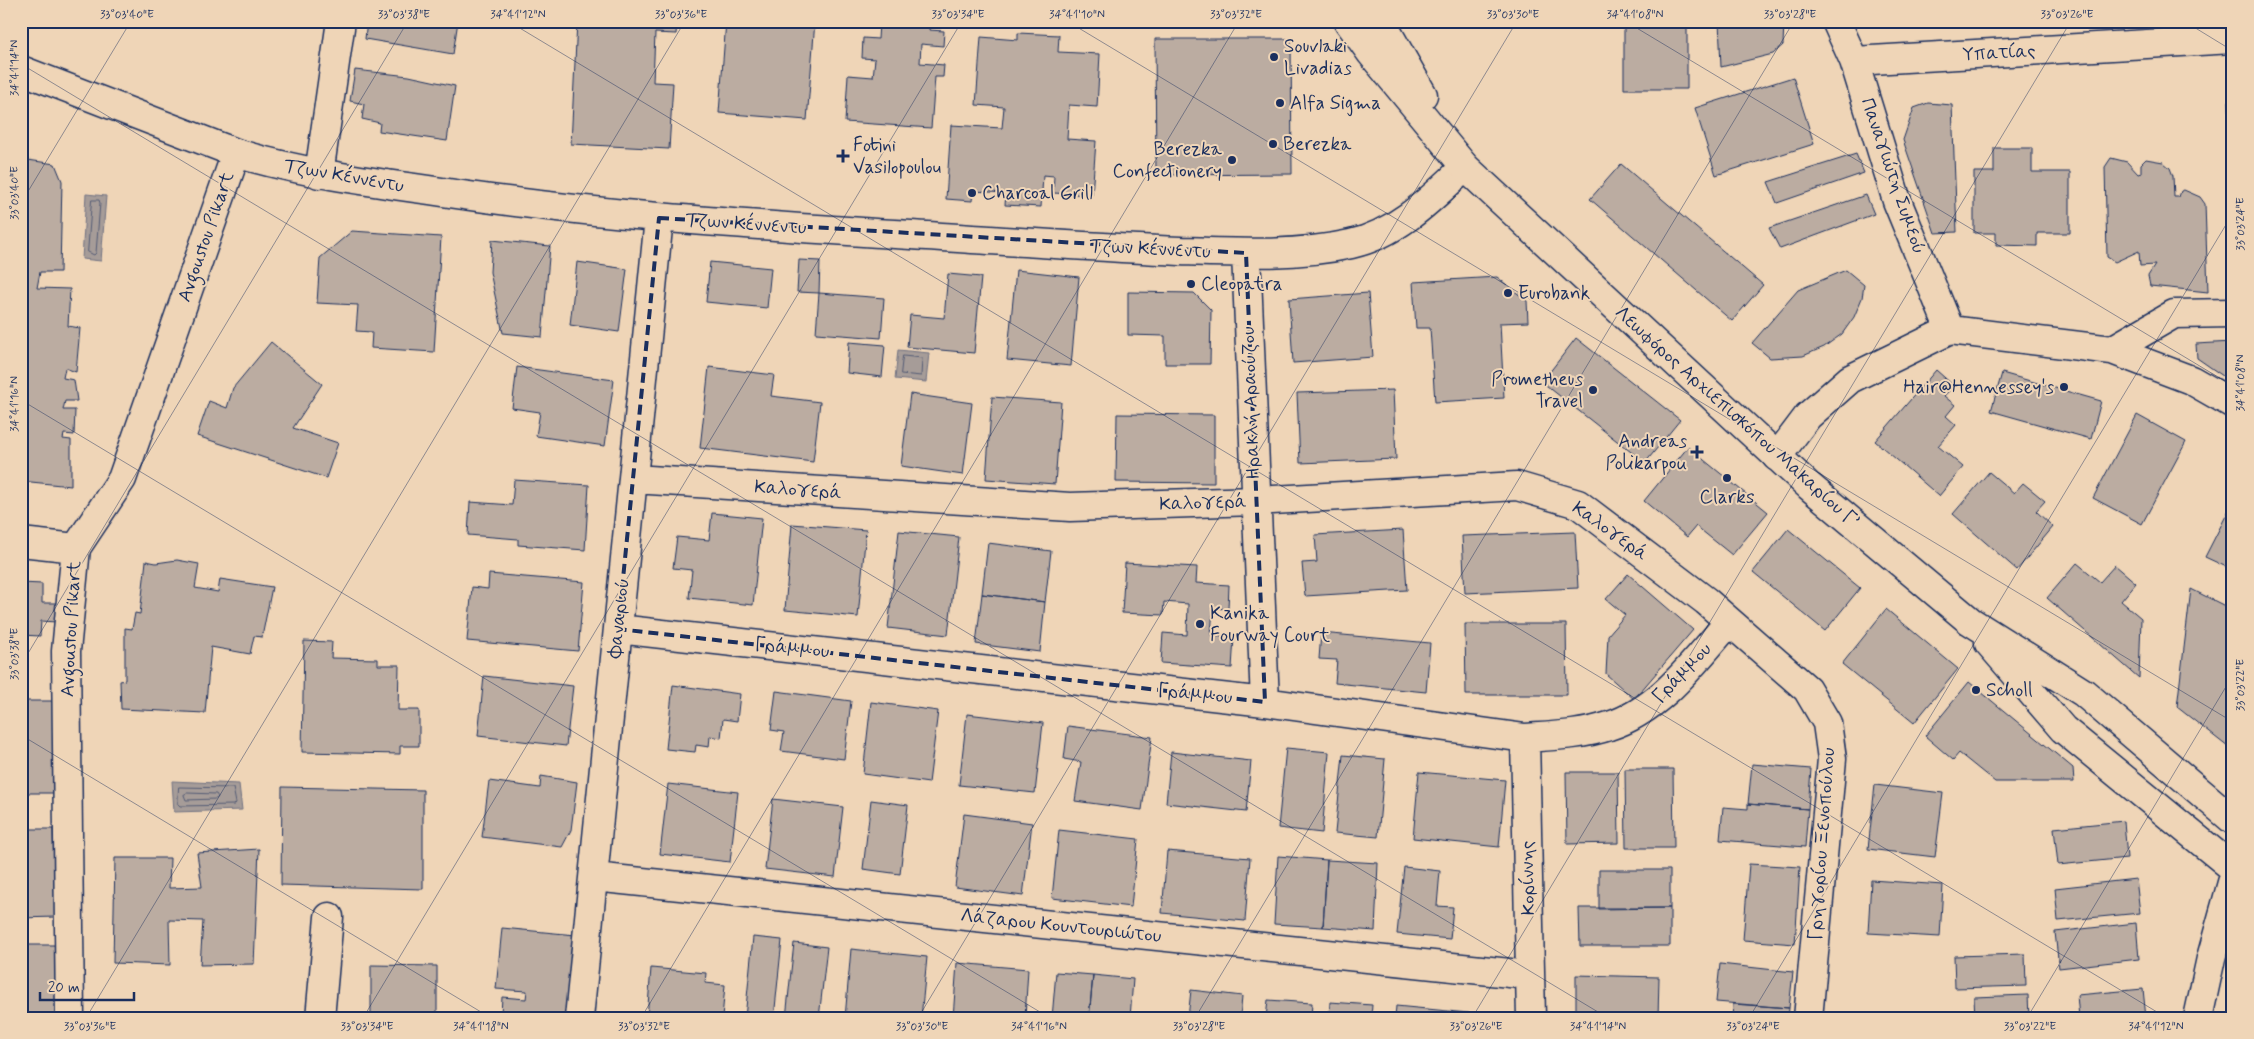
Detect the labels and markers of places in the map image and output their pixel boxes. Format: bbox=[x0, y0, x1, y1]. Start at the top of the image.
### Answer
place label: Souvlaki Livadias bbox=[1284, 34, 1353, 81]
marker: Souvlaki Livadias bbox=[1268, 51, 1280, 63]
place label: Alfa Sigma bbox=[1290, 91, 1381, 117]
marker: Alfa Sigma bbox=[1274, 97, 1286, 109]
place label: Berezka bbox=[1283, 132, 1352, 157]
place label: Fotini Vasilopoulou bbox=[853, 133, 941, 180]
place label: Berezka Confectionery bbox=[1112, 137, 1223, 184]
marker: Berezka bbox=[1267, 138, 1279, 150]
marker: Fotini Vasilopoulou bbox=[837, 150, 849, 162]
marker: Berezka Confectionery bbox=[1226, 154, 1238, 166]
place label: Charcoal Grill bbox=[982, 181, 1093, 206]
marker: Charcoal Grill bbox=[966, 187, 978, 199]
place label: Cleopatra bbox=[1201, 272, 1282, 297]
marker: Cleopatra bbox=[1185, 278, 1197, 290]
place label: Eurobank bbox=[1518, 281, 1590, 306]
marker: Eurobank bbox=[1502, 287, 1514, 299]
place label: Prometheus Travel bbox=[1491, 367, 1584, 414]
place label: Hair@Hennessey's bbox=[1903, 375, 2055, 400]
marker: Hair@Hennessey's bbox=[2058, 381, 2070, 393]
marker: Prometheus Travel bbox=[1587, 384, 1599, 396]
place label: Andreas Polikarpou bbox=[1606, 429, 1688, 476]
marker: Andreas Polikarpou bbox=[1691, 446, 1703, 458]
marker: Clarks bbox=[1721, 472, 1733, 484]
place label: Clarks bbox=[1700, 485, 1754, 510]
place label: Kanika Fourway Court bbox=[1210, 601, 1330, 649]
marker: Kanika Fourway Court bbox=[1194, 618, 1206, 630]
place label: Scholl bbox=[1986, 678, 2033, 703]
marker: Scholl bbox=[1970, 684, 1982, 696]

